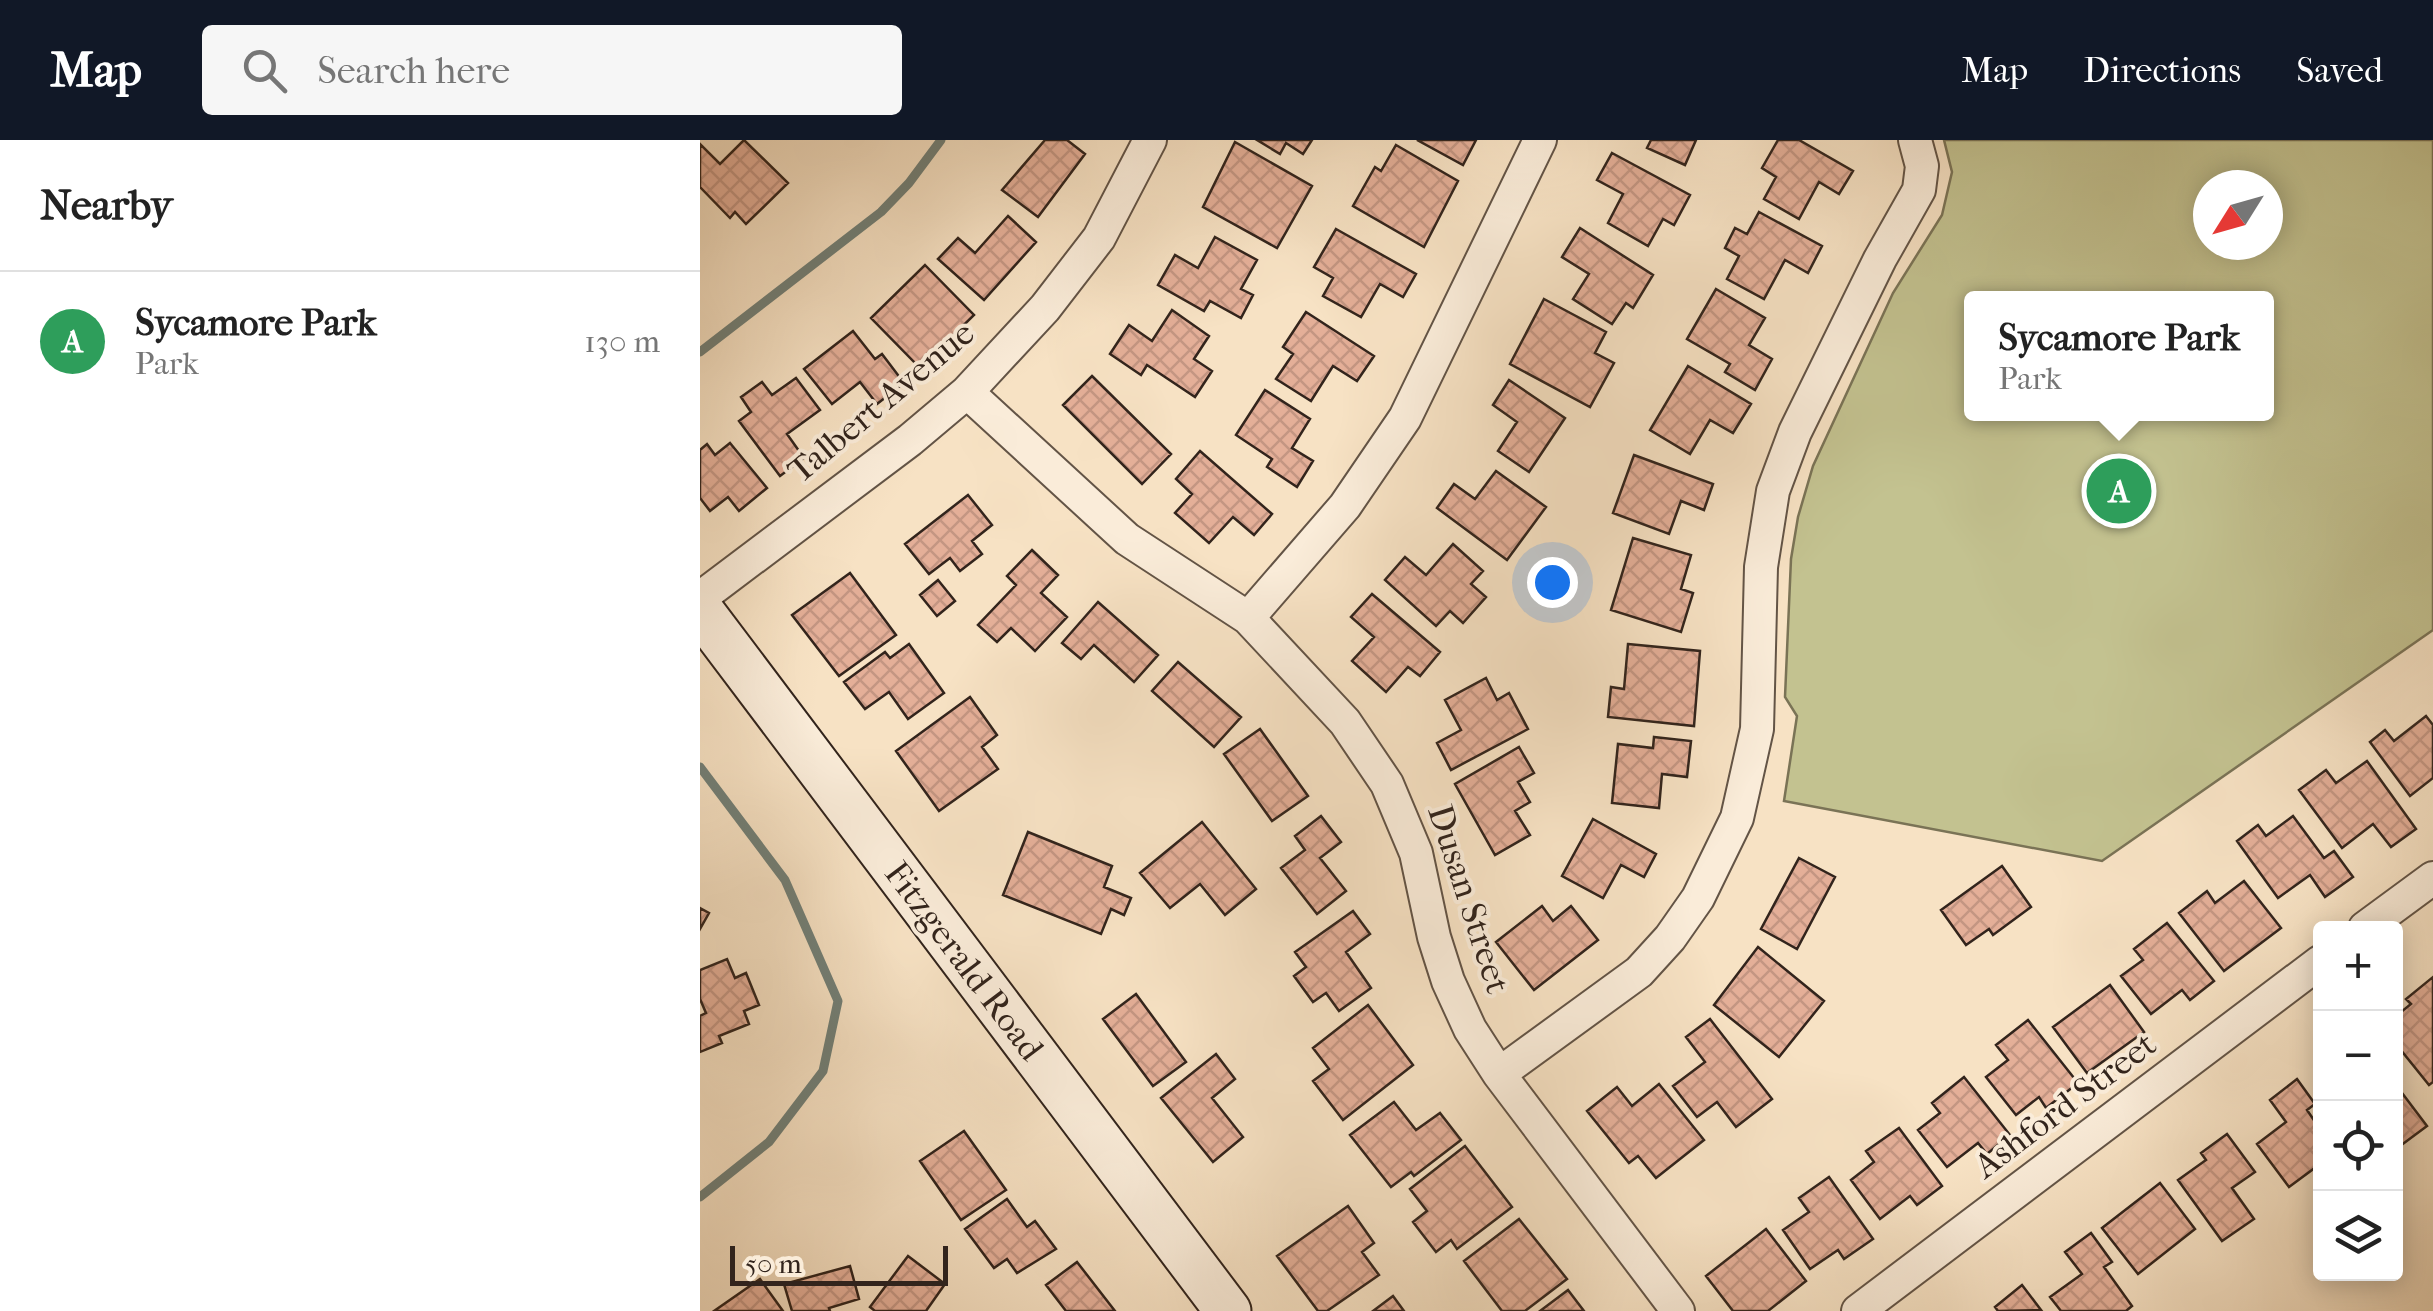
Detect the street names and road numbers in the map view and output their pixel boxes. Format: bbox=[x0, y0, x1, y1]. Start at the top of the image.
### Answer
street label: Talbert Avenue bbox=[780, 312, 982, 492]
street label: Dusan Street bbox=[1419, 800, 1519, 999]
street label: Fitzgerald Road bbox=[876, 854, 1053, 1069]
street label: Ashford Street bbox=[1964, 1023, 2164, 1188]

